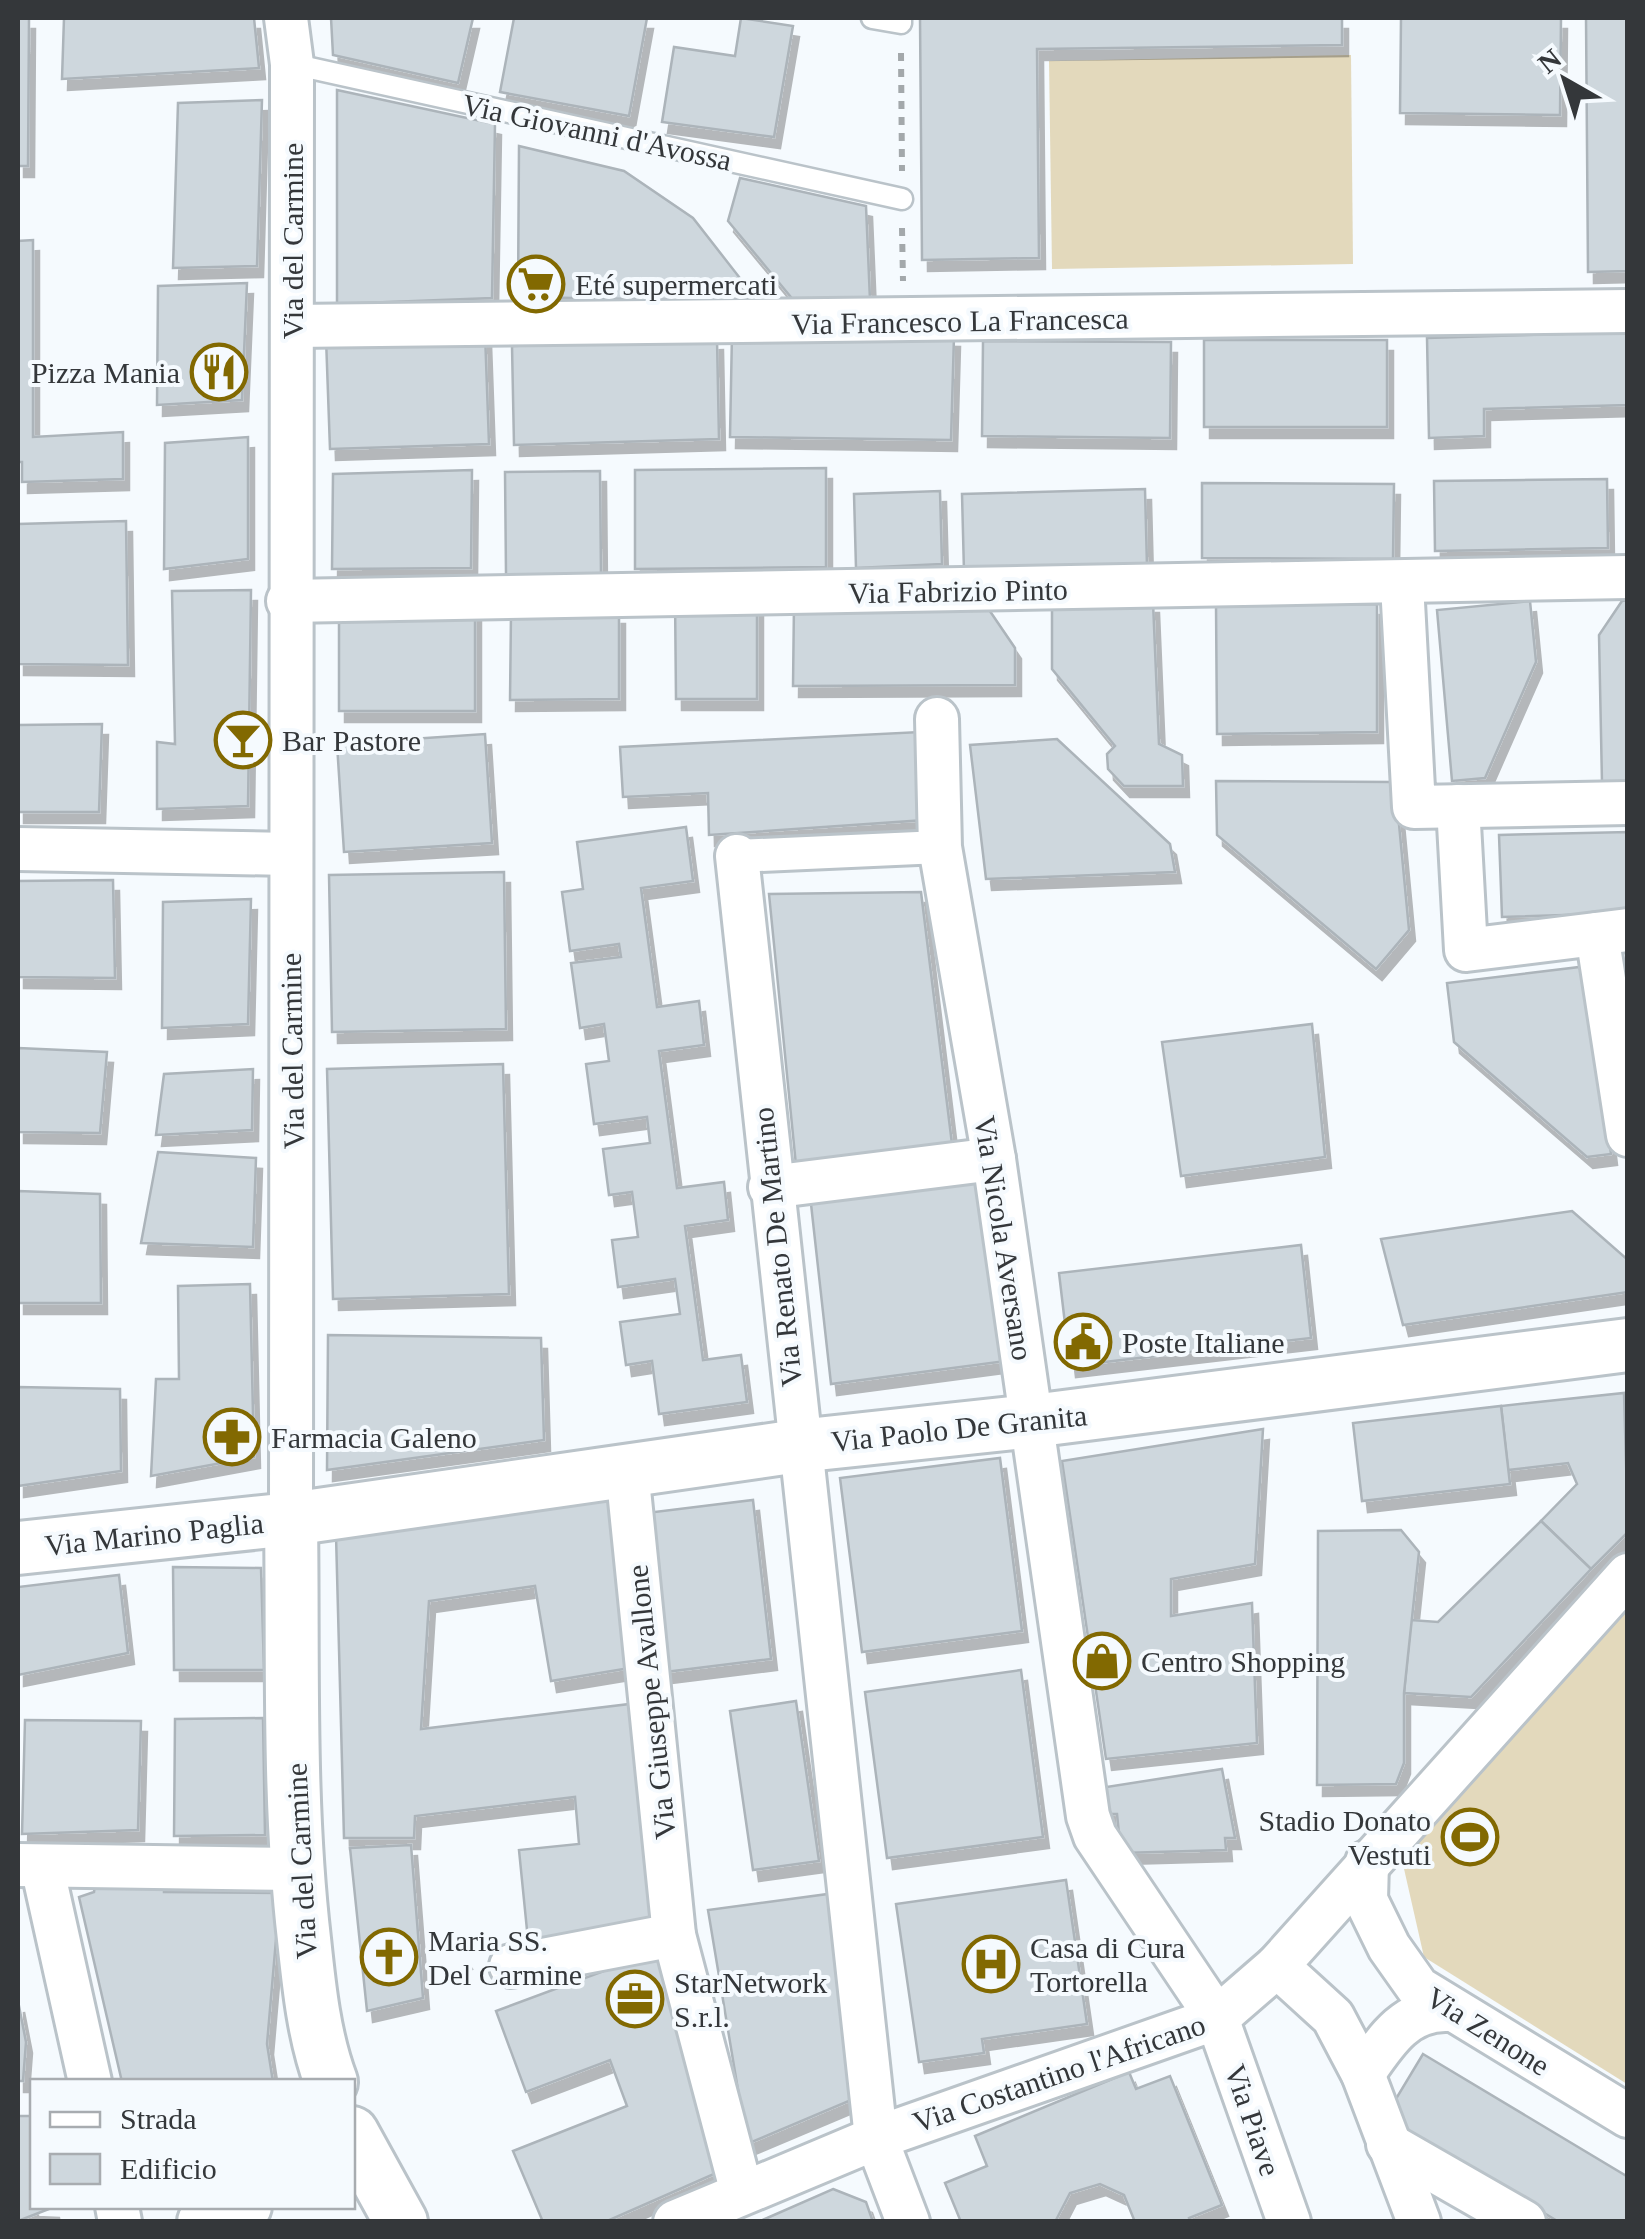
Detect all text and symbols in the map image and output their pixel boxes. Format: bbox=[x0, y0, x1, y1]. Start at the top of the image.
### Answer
north arrow bbox=[1515, 30, 1615, 130]
text: N bbox=[1532, 43, 1567, 79]
street label: Via Giovanni d'Avossa bbox=[459, 87, 735, 177]
street label: Via del Carmine bbox=[276, 143, 309, 339]
supermarket icon: Eté supermercati bbox=[506, 254, 566, 314]
place label: Eté supermercati bbox=[575, 268, 777, 301]
street label: Via Francesco La Francesca bbox=[791, 302, 1129, 340]
restaurant icon: Pizza Mania bbox=[189, 342, 249, 402]
place label: Pizza Mania bbox=[31, 356, 180, 389]
street label: Via Fabrizio Pinto bbox=[848, 573, 1068, 609]
bar icon: Bar Pastore bbox=[213, 710, 273, 770]
place label: Bar Pastore bbox=[282, 724, 421, 757]
street label: Via del Carmine bbox=[274, 952, 310, 1150]
street label: Via Renato De Martino bbox=[746, 1106, 808, 1388]
street label: Via Nicola Aversano bbox=[968, 1113, 1040, 1363]
public building icon: Poste Italiane bbox=[1053, 1312, 1113, 1372]
place label: Poste Italiane bbox=[1122, 1326, 1284, 1359]
street label: Via Paolo De Granita bbox=[829, 1398, 1089, 1458]
pharmacy icon: Farmacia Galeno bbox=[202, 1407, 262, 1467]
place label: Farmacia Galeno bbox=[271, 1421, 477, 1454]
street label: Via Marino Paglia bbox=[43, 1506, 265, 1562]
street label: Via Giuseppe Avallone bbox=[620, 1563, 682, 1841]
shop icon: Centro Shopping bbox=[1072, 1631, 1132, 1691]
place label: Centro Shopping bbox=[1141, 1645, 1345, 1678]
street label: Via del Carmine bbox=[279, 1762, 323, 1960]
place label: Stadio Donato Vestuti bbox=[1259, 1804, 1431, 1871]
sports icon: Stadio Donato Vestuti bbox=[1440, 1807, 1500, 1867]
place label: Maria SS. Del Carmine bbox=[428, 1924, 582, 1991]
church icon: Maria SS. Del Carmine bbox=[359, 1927, 419, 1987]
place label: Casa di Cura Tortorella bbox=[1030, 1931, 1185, 1998]
hospital icon: Casa di Cura Tortorella bbox=[961, 1934, 1021, 1994]
place label: StarNetwork S.r.l. bbox=[674, 1966, 827, 2033]
office icon: StarNetwork S.r.l. bbox=[605, 1969, 665, 2029]
street label: Via Zenone bbox=[1420, 1980, 1556, 2082]
street label: Via Costantino l'Africano bbox=[909, 2007, 1209, 2139]
street label: Via Piave bbox=[1219, 2060, 1287, 2180]
legend bbox=[30, 2079, 355, 2209]
text: Strada bbox=[120, 2102, 197, 2135]
text: Edificio bbox=[120, 2152, 217, 2185]

